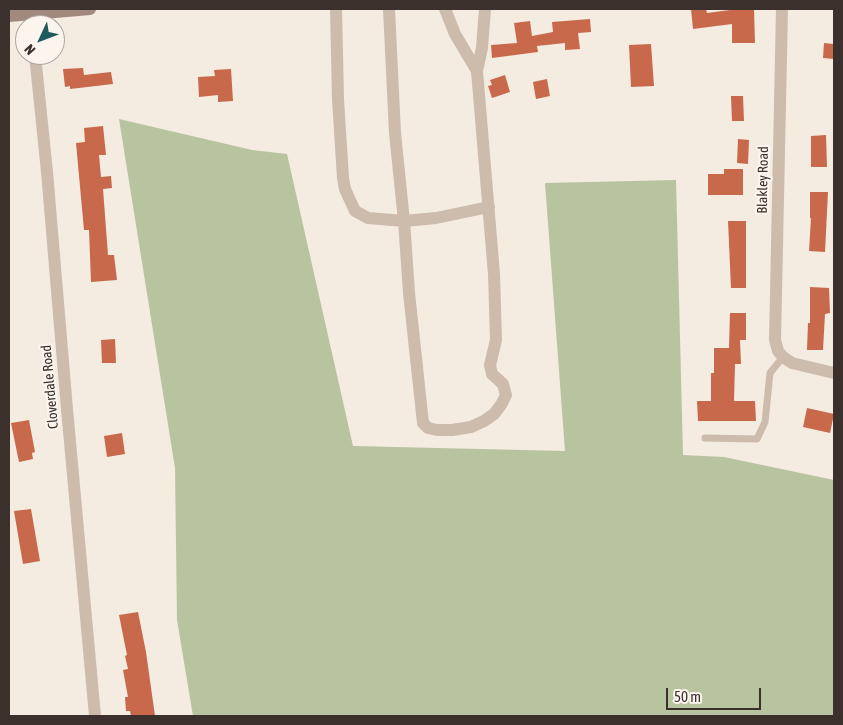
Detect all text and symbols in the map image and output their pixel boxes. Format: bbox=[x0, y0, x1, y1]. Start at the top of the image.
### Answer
north arrow bbox=[15, 15, 65, 65]
text: N bbox=[21, 41, 38, 58]
street label: Blakley Road bbox=[754, 146, 772, 214]
street label: Cloverdale Road bbox=[38, 344, 62, 430]
scale bar bbox=[668, 678, 763, 710]
text: 50 m bbox=[674, 688, 701, 705]

